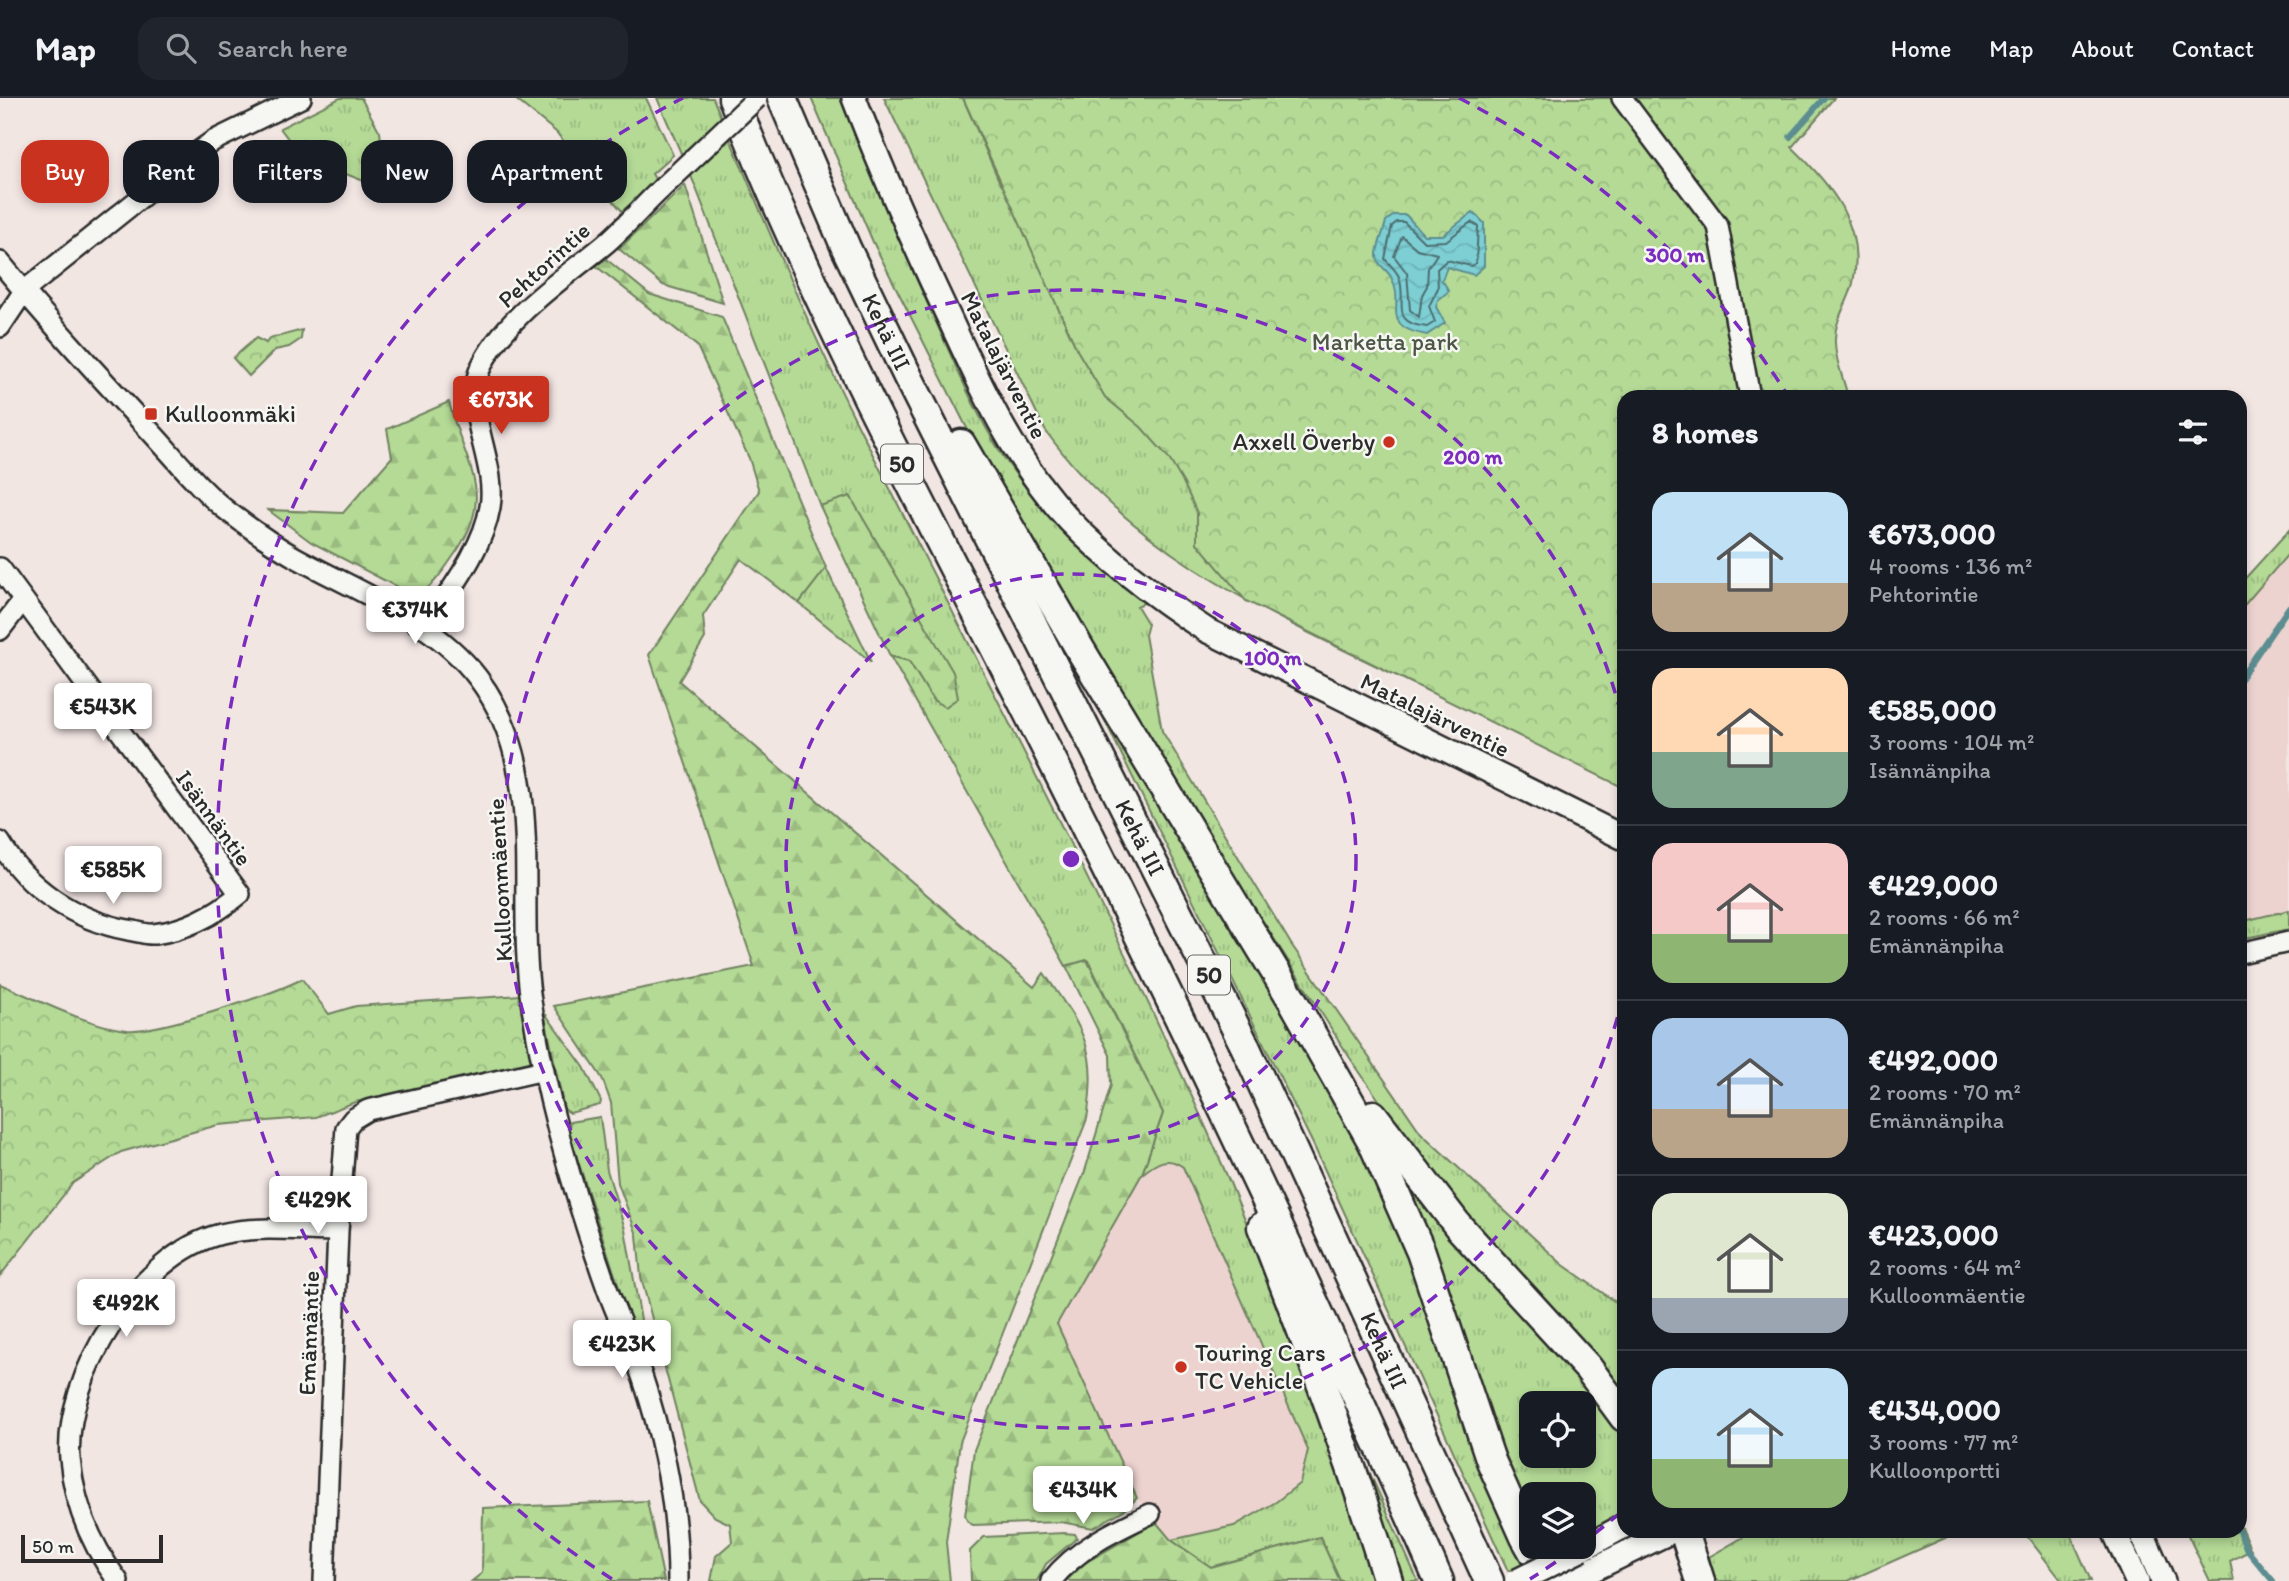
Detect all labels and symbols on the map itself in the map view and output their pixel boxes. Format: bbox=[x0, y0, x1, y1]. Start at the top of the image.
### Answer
street label: Pehtorintie bbox=[492, 216, 596, 314]
text: 300 m bbox=[1645, 242, 1705, 267]
street label: Matalajärventie bbox=[955, 286, 1054, 444]
street label: Kehä III bbox=[856, 288, 917, 375]
park label: Marketta park bbox=[1312, 327, 1458, 356]
pin: €673K bbox=[452, 376, 550, 436]
place label: Kulloonmäki bbox=[165, 399, 296, 428]
marker: Kulloonmäki bbox=[143, 406, 159, 422]
place label: Axxell Överby bbox=[1233, 427, 1375, 456]
marker: Axxell Överby bbox=[1381, 434, 1397, 450]
road number: 50 bbox=[881, 444, 923, 484]
text: 200 m bbox=[1443, 444, 1503, 469]
pin: €374K bbox=[366, 587, 464, 646]
text: 100 m bbox=[1244, 645, 1302, 670]
street label: Matalajärventie bbox=[1356, 666, 1514, 763]
pin: €543K bbox=[54, 684, 152, 743]
street label: Isännäntie bbox=[170, 764, 259, 871]
street label: Kehä III bbox=[1109, 794, 1172, 880]
street label: Kulloonmäentie bbox=[481, 798, 518, 962]
pin: €585K bbox=[64, 846, 162, 906]
centre of rings bbox=[1059, 847, 1083, 871]
road number: 50 bbox=[1188, 956, 1230, 995]
pin: €429K bbox=[269, 1176, 367, 1236]
street label: Emännäntie bbox=[292, 1270, 325, 1396]
pin: €492K bbox=[77, 1280, 175, 1339]
street label: Kehä III bbox=[1354, 1307, 1414, 1393]
pin: €423K bbox=[573, 1320, 671, 1380]
place label: Touring Cars TC Vehicle bbox=[1195, 1338, 1326, 1395]
marker: Touring Cars TC Vehicle bbox=[1173, 1359, 1189, 1375]
pin: €434K bbox=[1034, 1466, 1132, 1526]
scale bar bbox=[21, 1532, 163, 1564]

